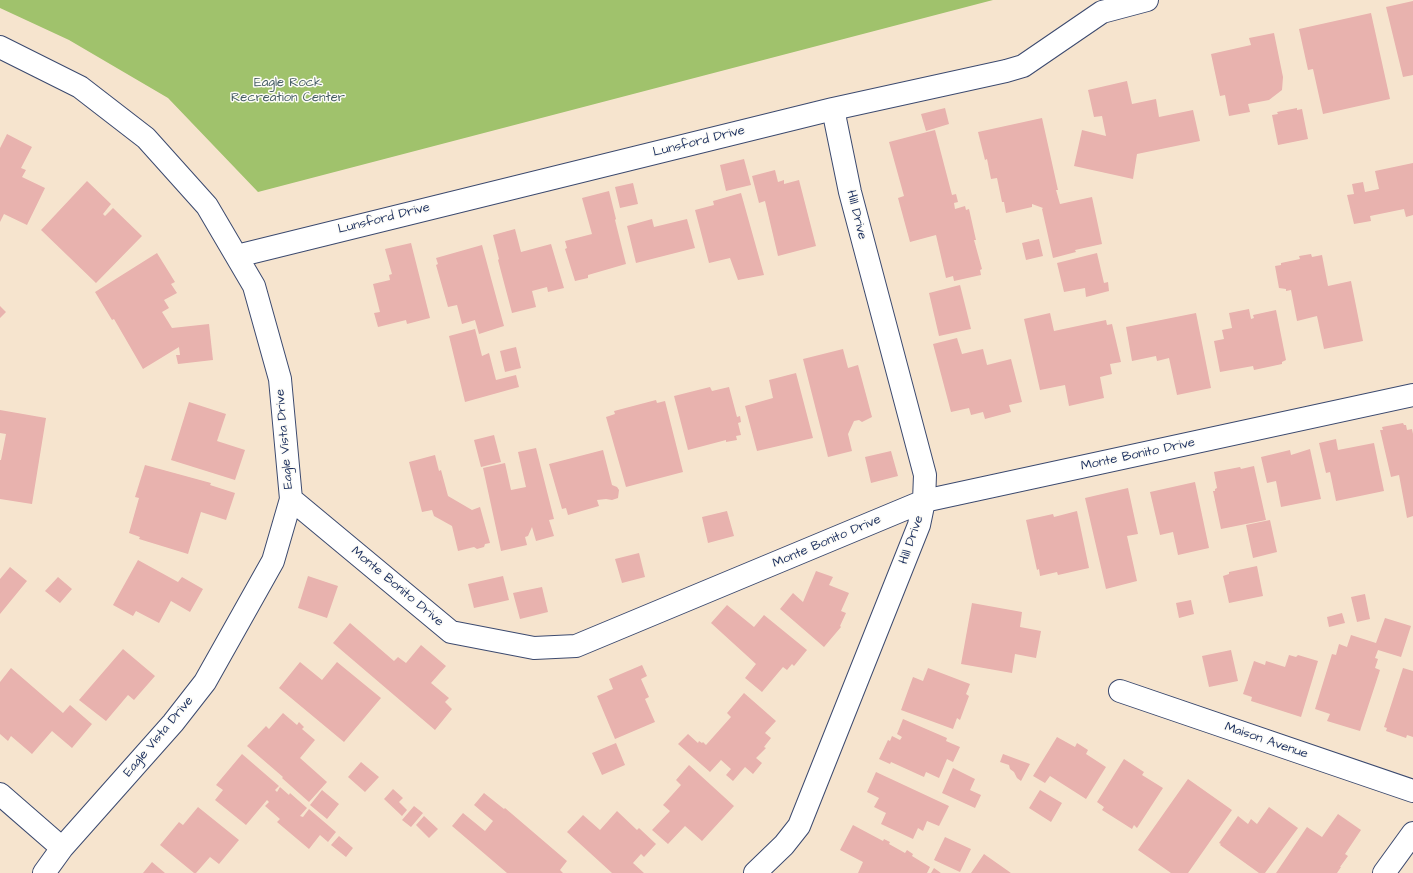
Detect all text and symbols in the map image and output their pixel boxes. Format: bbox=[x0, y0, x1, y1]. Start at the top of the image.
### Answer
park label: Eagle Rock Recreation Center bbox=[231, 75, 345, 106]
street label: Lunsford Drive bbox=[651, 123, 747, 161]
street label: Hill Drive bbox=[842, 189, 870, 241]
street label: Lunsford Drive bbox=[336, 200, 432, 238]
street label: Eagle Vista Drive bbox=[273, 388, 297, 490]
street label: Monte Bonito Drive bbox=[1080, 435, 1196, 475]
street label: Monte Bonito Drive bbox=[770, 512, 884, 572]
street label: Hill Drive bbox=[896, 514, 928, 566]
street label: Monte Bonito Drive bbox=[347, 544, 447, 630]
street label: Eagle Vista Drive bbox=[121, 694, 197, 780]
street label: Maison Avenue bbox=[1222, 719, 1310, 763]

